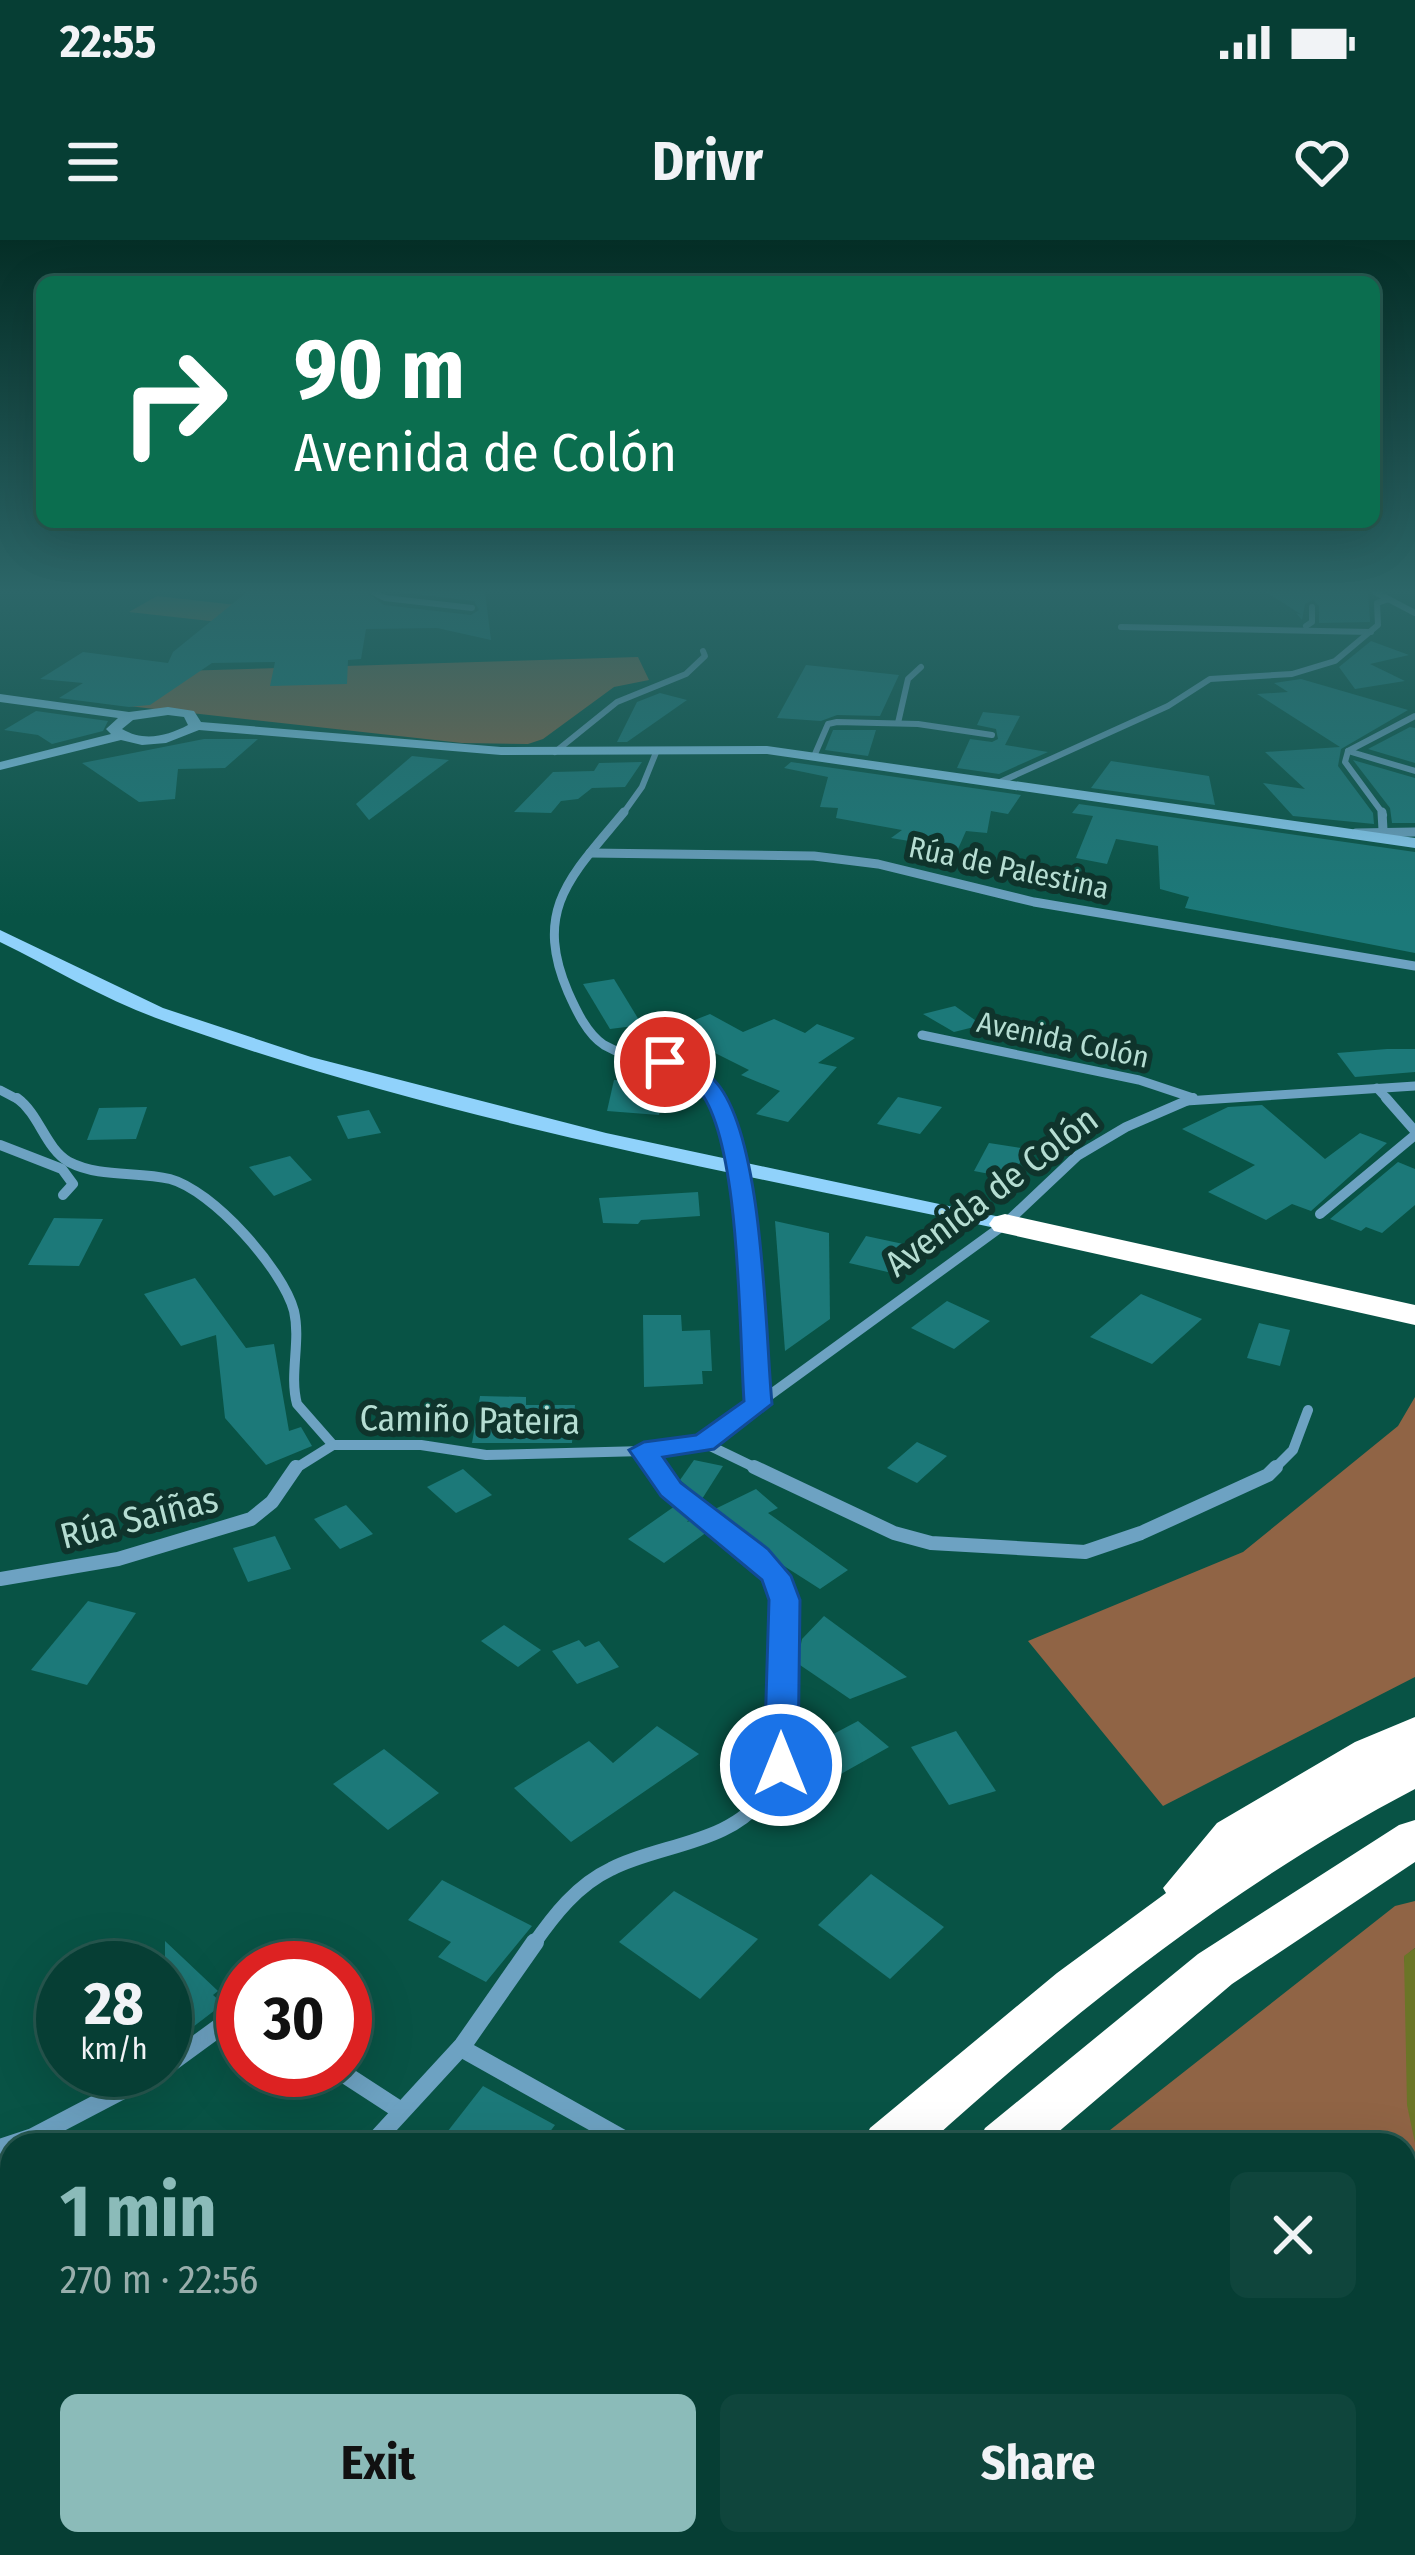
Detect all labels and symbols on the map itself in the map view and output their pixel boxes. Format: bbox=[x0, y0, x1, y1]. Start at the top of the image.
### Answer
street label: Rúa de Palestina bbox=[906, 829, 1112, 907]
street label: Avenida Colón bbox=[974, 1004, 1152, 1076]
pin bbox=[614, 1011, 716, 1113]
street label: Avenida de Colón bbox=[876, 1097, 1107, 1286]
street label: Camiño Pateira bbox=[359, 1396, 581, 1444]
street label: Rúa Saíñas bbox=[56, 1477, 223, 1559]
position arrow bbox=[718, 1702, 844, 1828]
speed limit sign: 30 bbox=[216, 1941, 372, 2097]

